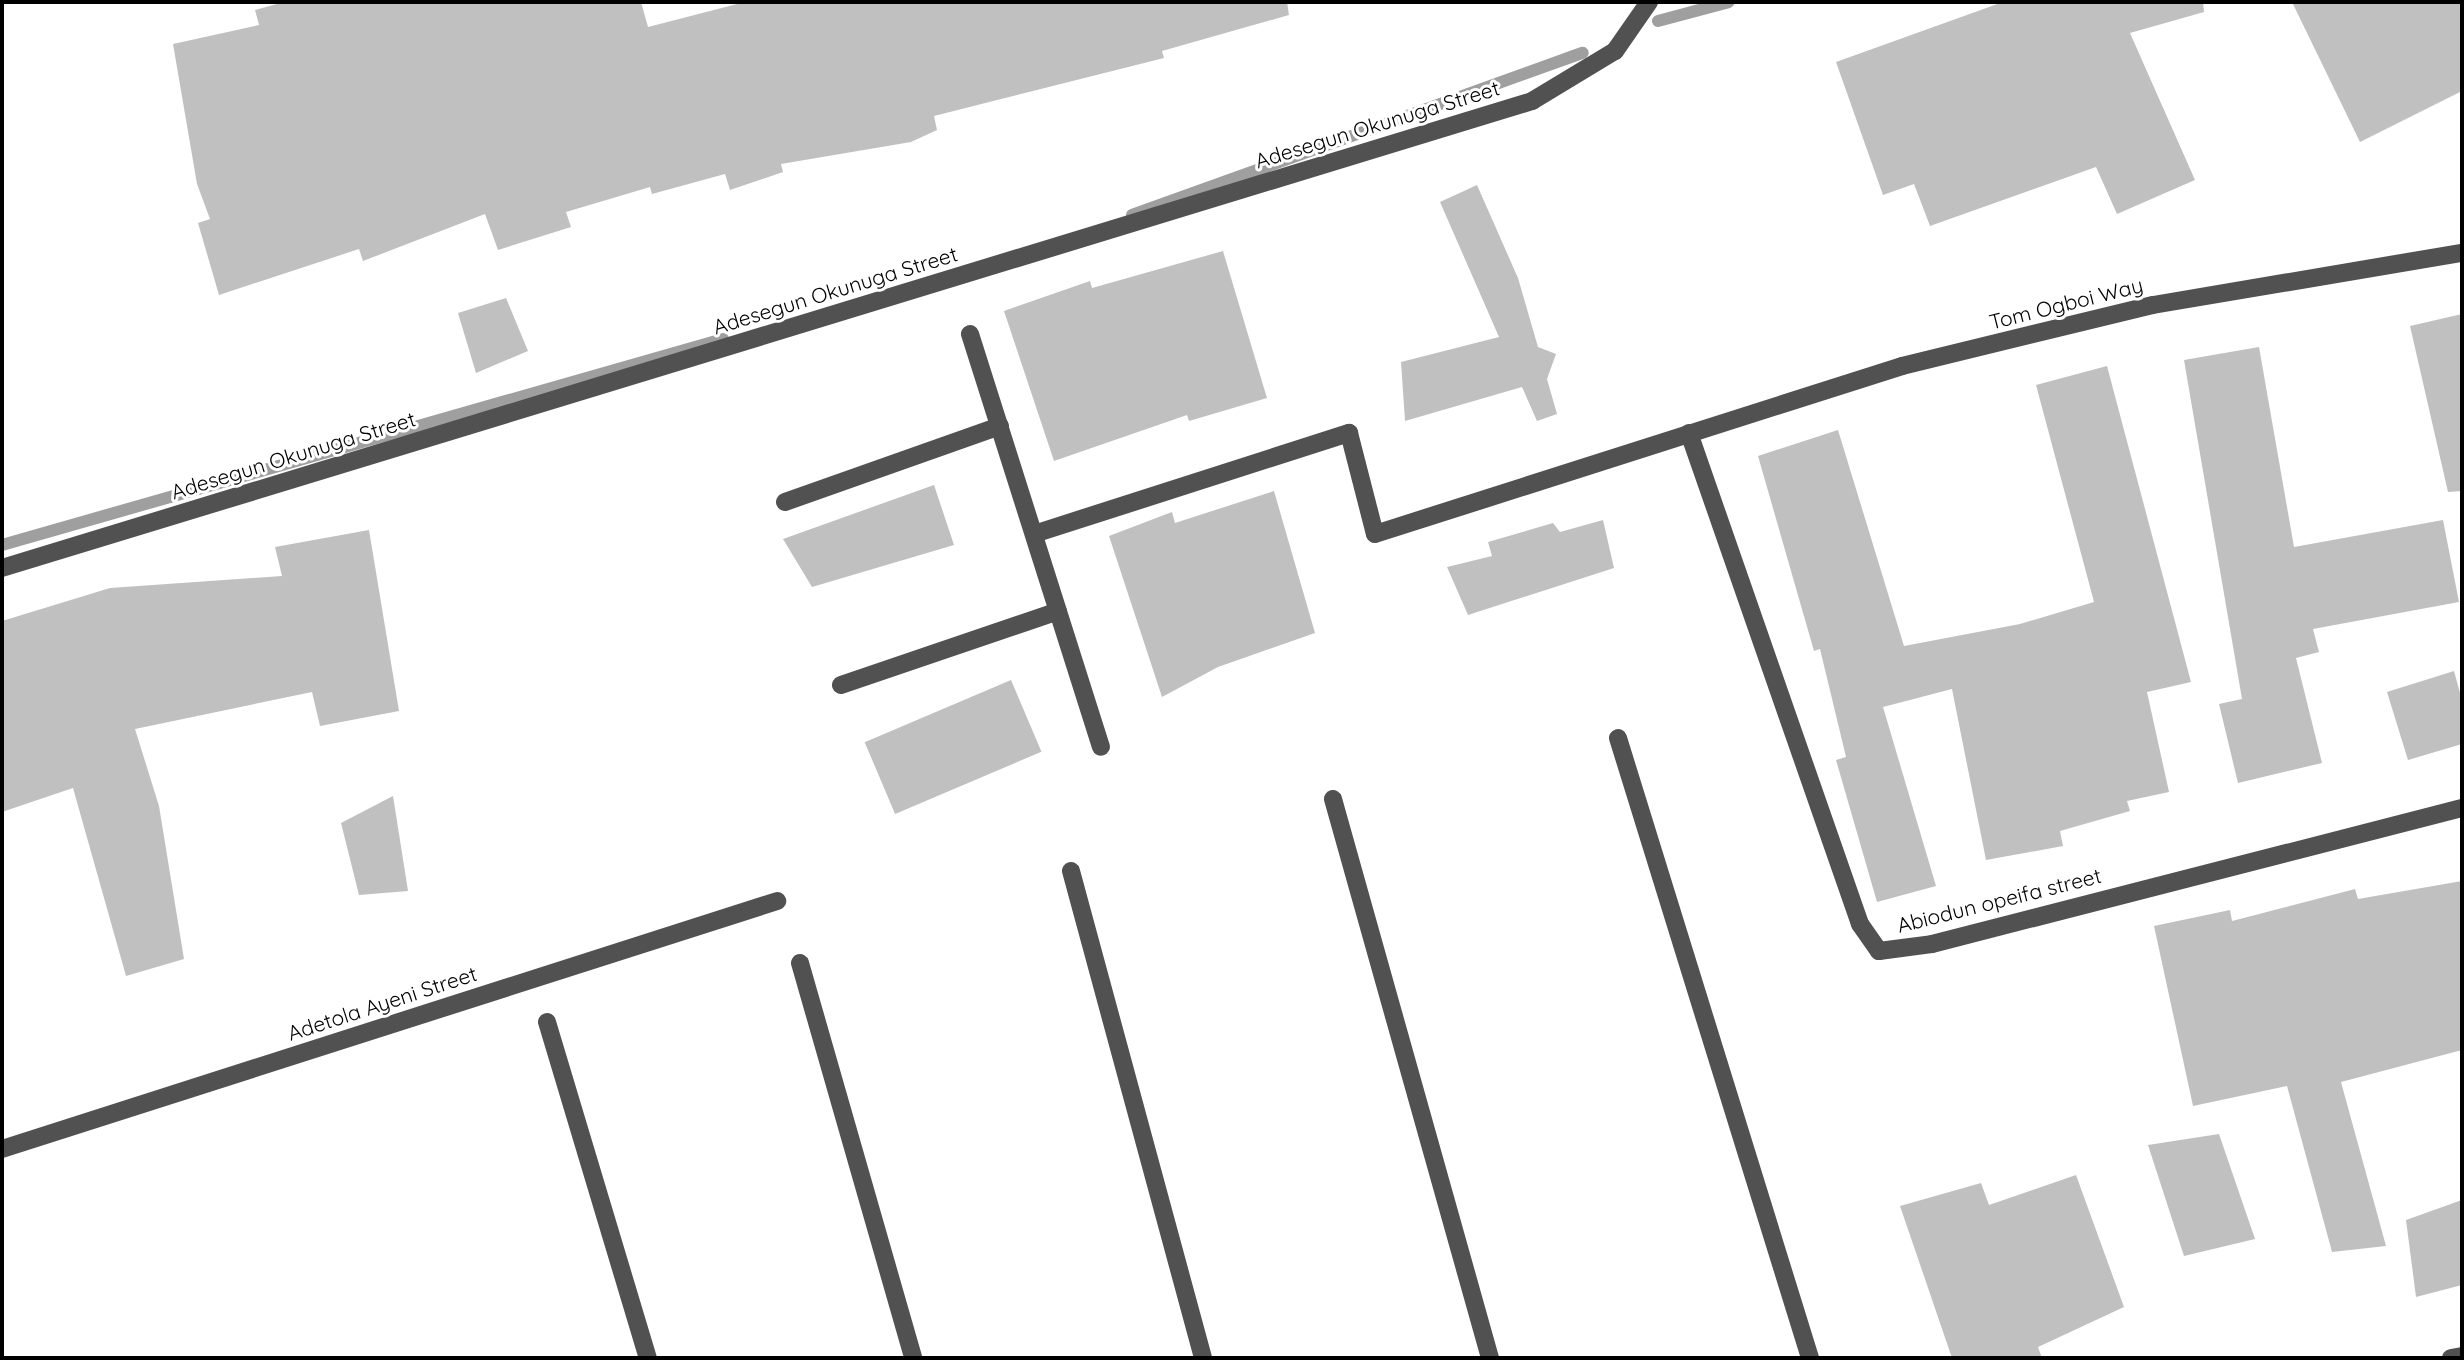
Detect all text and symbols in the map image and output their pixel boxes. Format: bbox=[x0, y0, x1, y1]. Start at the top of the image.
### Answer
street label: Adesegun Okunuga Street bbox=[1252, 75, 1502, 173]
street label: Adesegun Okunuga Street bbox=[710, 241, 960, 339]
street label: Tom Ogboi Way bbox=[1987, 272, 2145, 334]
street label: Adesegun Okunuga Street bbox=[168, 406, 418, 504]
street label: Abiodun opeifa street bbox=[1894, 862, 2104, 938]
street label: Adetola Ayeni Street bbox=[284, 960, 480, 1046]

